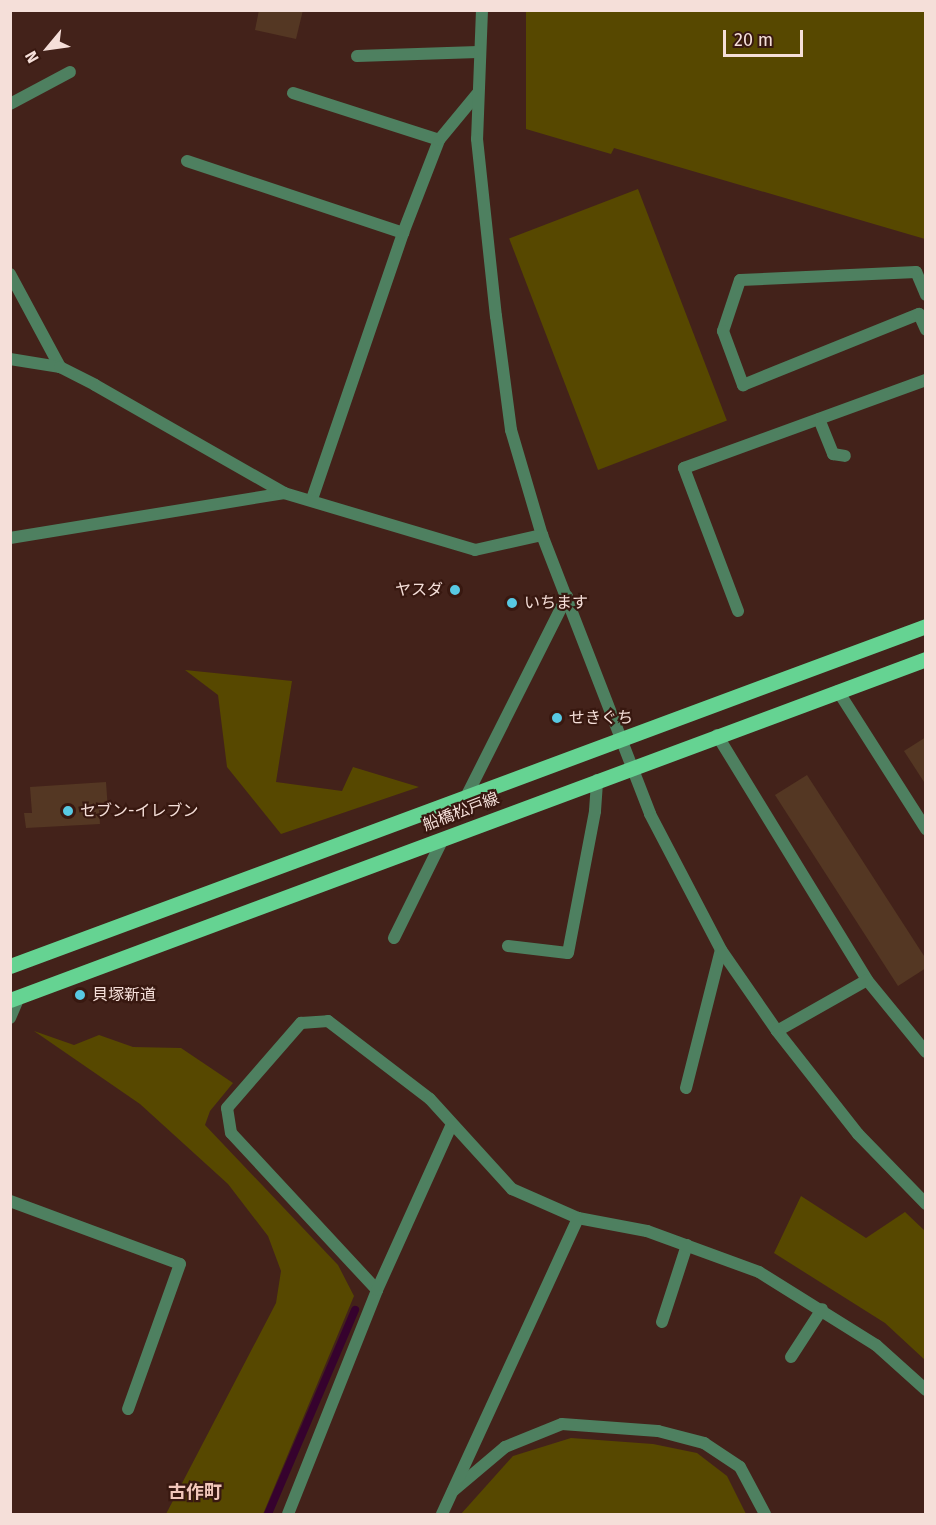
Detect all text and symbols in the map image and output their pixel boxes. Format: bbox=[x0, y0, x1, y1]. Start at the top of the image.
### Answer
north arrow bbox=[18, 18, 78, 78]
scale bar bbox=[726, 18, 806, 56]
text: 20 m bbox=[734, 29, 773, 51]
text: N bbox=[21, 48, 43, 66]
place label: ヤスダ bbox=[395, 580, 443, 600]
marker: ヤスダ bbox=[448, 583, 462, 597]
place label: いちます bbox=[524, 593, 588, 613]
marker: いちます bbox=[505, 596, 519, 610]
place label: せきぐち bbox=[569, 708, 633, 728]
marker: せきぐち bbox=[550, 711, 564, 725]
street label: 船橋松戸線 bbox=[420, 789, 502, 835]
place label: セブン-イレブン bbox=[80, 801, 198, 821]
marker: セブン-イレブン bbox=[61, 804, 75, 818]
place label: 貝塚新道 bbox=[92, 985, 156, 1005]
marker: 貝塚新道 bbox=[73, 988, 87, 1002]
district label: 古作町 bbox=[168, 1481, 222, 1503]

